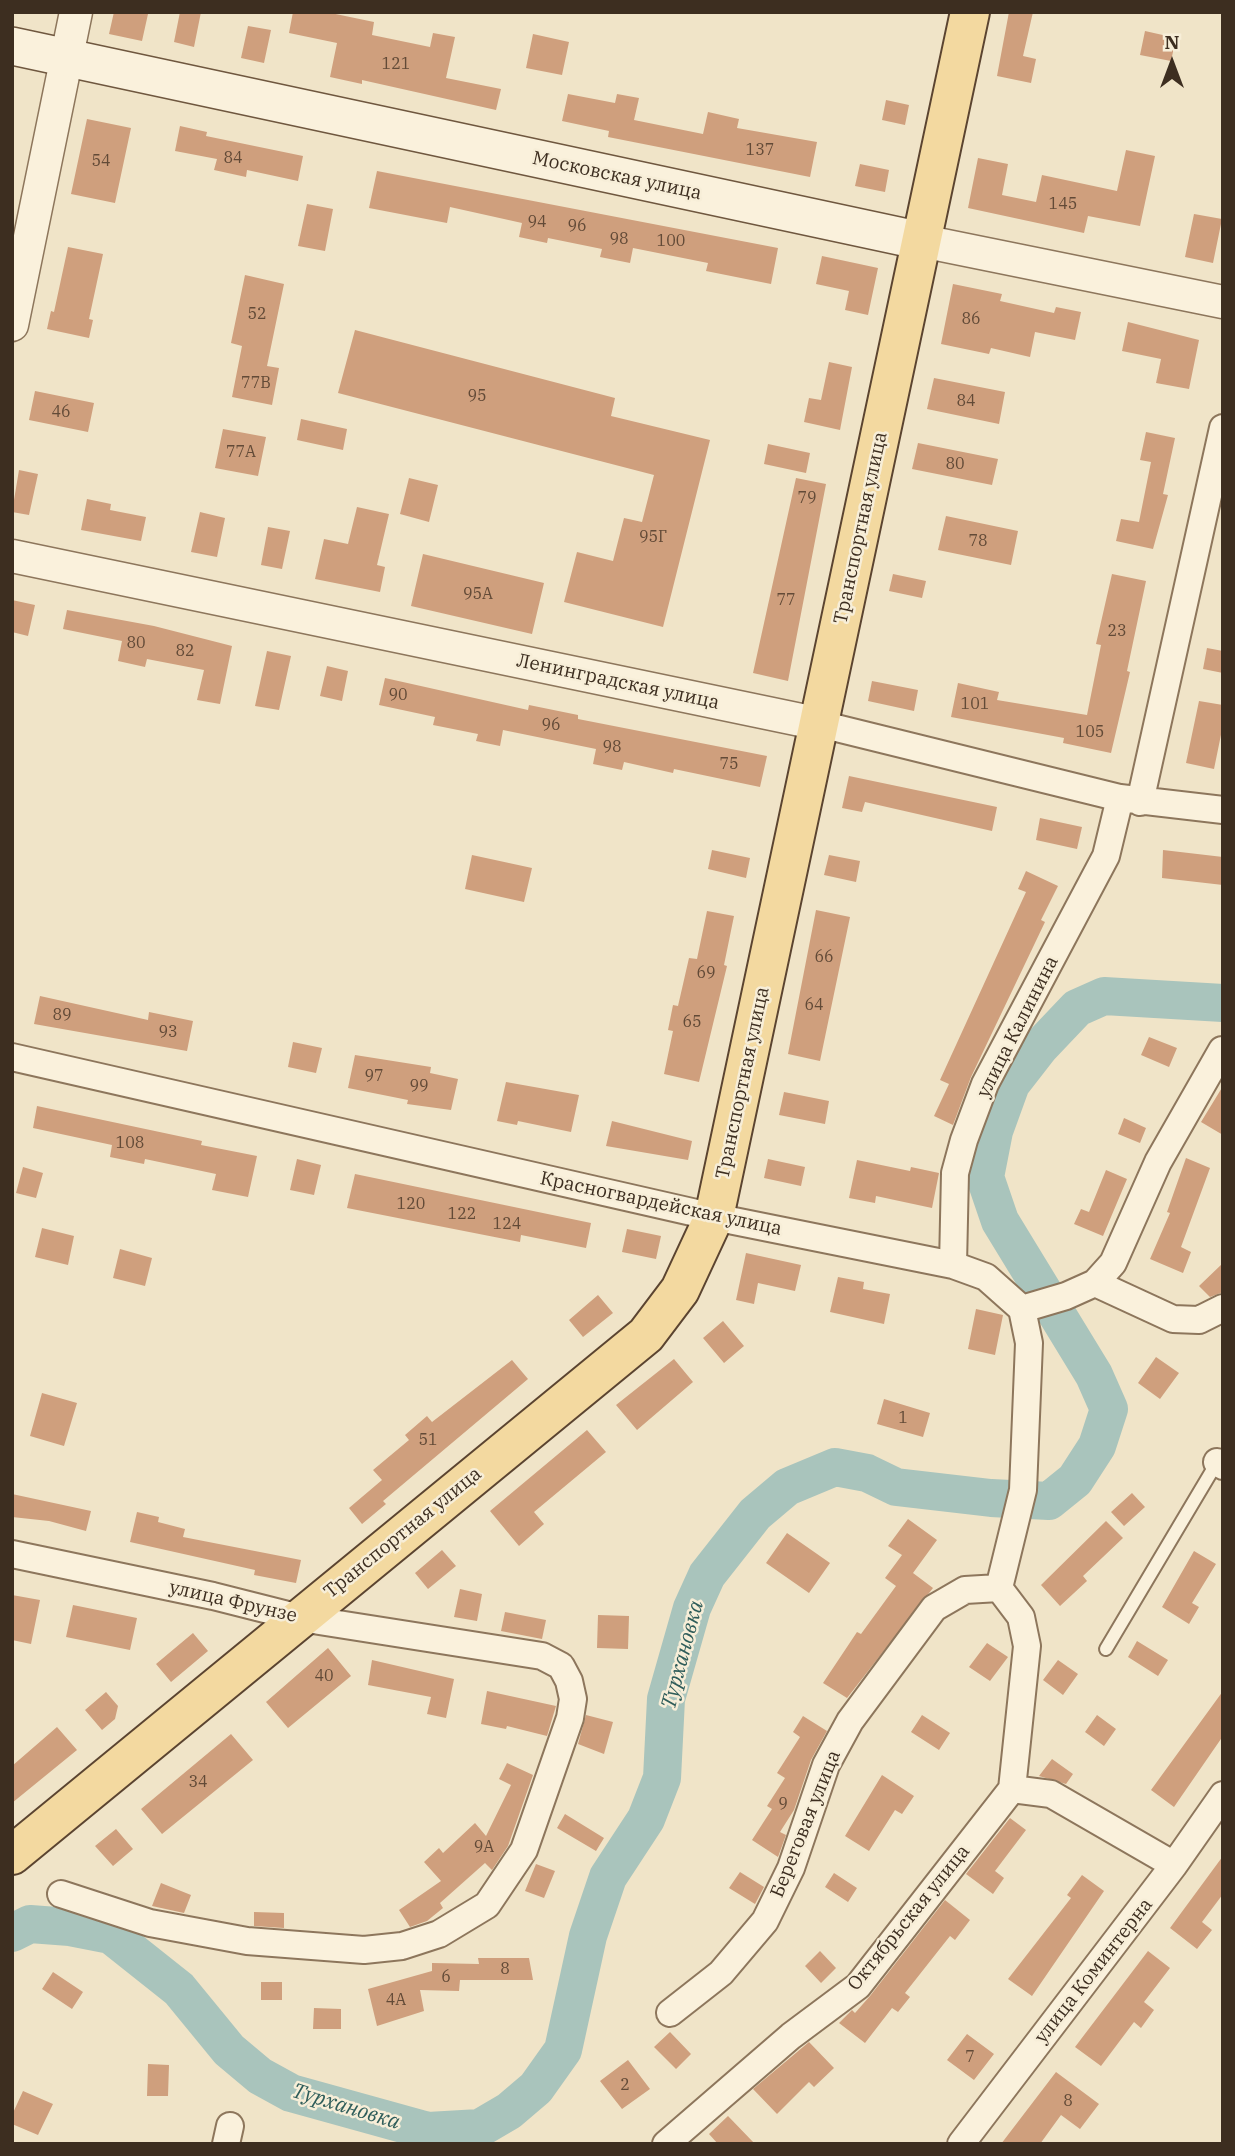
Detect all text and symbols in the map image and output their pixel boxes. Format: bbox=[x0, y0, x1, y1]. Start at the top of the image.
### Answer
north arrow bbox=[1137, 28, 1207, 98]
text: N bbox=[1164, 30, 1180, 54]
house number: 121 bbox=[382, 54, 410, 74]
house number: 137 bbox=[746, 140, 774, 160]
street label: Московская улица bbox=[530, 147, 704, 205]
house number: 84 bbox=[223, 148, 243, 168]
house number: 54 bbox=[91, 151, 111, 171]
house number: 145 bbox=[1049, 194, 1077, 214]
house number: 94 bbox=[527, 212, 547, 232]
house number: 96 bbox=[567, 216, 587, 236]
house number: 98 bbox=[609, 229, 629, 249]
house number: 100 bbox=[657, 231, 685, 251]
house number: 52 bbox=[247, 304, 267, 324]
house number: 86 bbox=[961, 309, 981, 329]
house number: 77В bbox=[241, 373, 271, 393]
house number: 95 bbox=[467, 386, 487, 406]
house number: 84 bbox=[956, 391, 976, 411]
house number: 46 bbox=[51, 402, 71, 422]
street label: Транспортная улица bbox=[829, 430, 893, 626]
house number: 77А bbox=[226, 442, 256, 462]
house number: 80 bbox=[945, 454, 965, 474]
house number: 79 bbox=[797, 488, 817, 508]
house number: 95Г bbox=[639, 527, 667, 547]
house number: 78 bbox=[968, 531, 988, 551]
house number: 95А bbox=[463, 584, 493, 604]
house number: 77 bbox=[776, 590, 796, 610]
house number: 23 bbox=[1107, 621, 1127, 641]
house number: 80 bbox=[126, 633, 146, 653]
house number: 82 bbox=[175, 641, 195, 661]
street label: Ленинградская улица bbox=[515, 649, 721, 715]
house number: 90 bbox=[388, 685, 408, 705]
house number: 101 bbox=[961, 694, 989, 714]
house number: 96 bbox=[541, 715, 561, 735]
house number: 105 bbox=[1076, 722, 1104, 742]
house number: 98 bbox=[602, 737, 622, 757]
house number: 75 bbox=[719, 754, 739, 774]
house number: 66 bbox=[814, 947, 834, 967]
street label: улица Калинина bbox=[972, 952, 1064, 1102]
house number: 69 bbox=[696, 963, 716, 983]
street label: Транспортная улица bbox=[711, 985, 775, 1181]
house number: 64 bbox=[804, 995, 824, 1015]
house number: 89 bbox=[52, 1005, 72, 1025]
house number: 65 bbox=[682, 1012, 702, 1032]
house number: 93 bbox=[158, 1022, 178, 1042]
house number: 97 bbox=[364, 1066, 384, 1086]
house number: 99 bbox=[409, 1076, 429, 1096]
house number: 108 bbox=[116, 1133, 144, 1153]
street label: Красногвардейская улица bbox=[538, 1167, 784, 1241]
house number: 120 bbox=[397, 1194, 425, 1214]
house number: 122 bbox=[448, 1204, 476, 1224]
house number: 124 bbox=[493, 1214, 521, 1234]
house number: 1 bbox=[898, 1408, 908, 1428]
house number: 51 bbox=[418, 1430, 438, 1450]
street label: Транспортная улица bbox=[320, 1463, 486, 1603]
street label: улица Фрунзе bbox=[167, 1576, 299, 1628]
water label: Турхановка bbox=[656, 1598, 710, 1712]
house number: 40 bbox=[314, 1666, 334, 1686]
street label: Береговая улица bbox=[766, 1747, 846, 1901]
house number: 34 bbox=[188, 1772, 208, 1792]
house number: 9 bbox=[778, 1794, 788, 1814]
house number: 9А bbox=[474, 1837, 494, 1857]
street label: Октябрьская улица bbox=[843, 1840, 975, 1996]
street label: улица Коминтерна bbox=[1030, 1894, 1158, 2048]
house number: 8 bbox=[500, 1959, 510, 1979]
house number: 6 bbox=[441, 1967, 451, 1987]
house number: 4А bbox=[386, 1990, 406, 2010]
house number: 7 bbox=[965, 2047, 975, 2067]
house number: 2 bbox=[620, 2075, 630, 2095]
water label: Турхановка bbox=[289, 2079, 403, 2135]
house number: 8 bbox=[1063, 2091, 1073, 2111]

